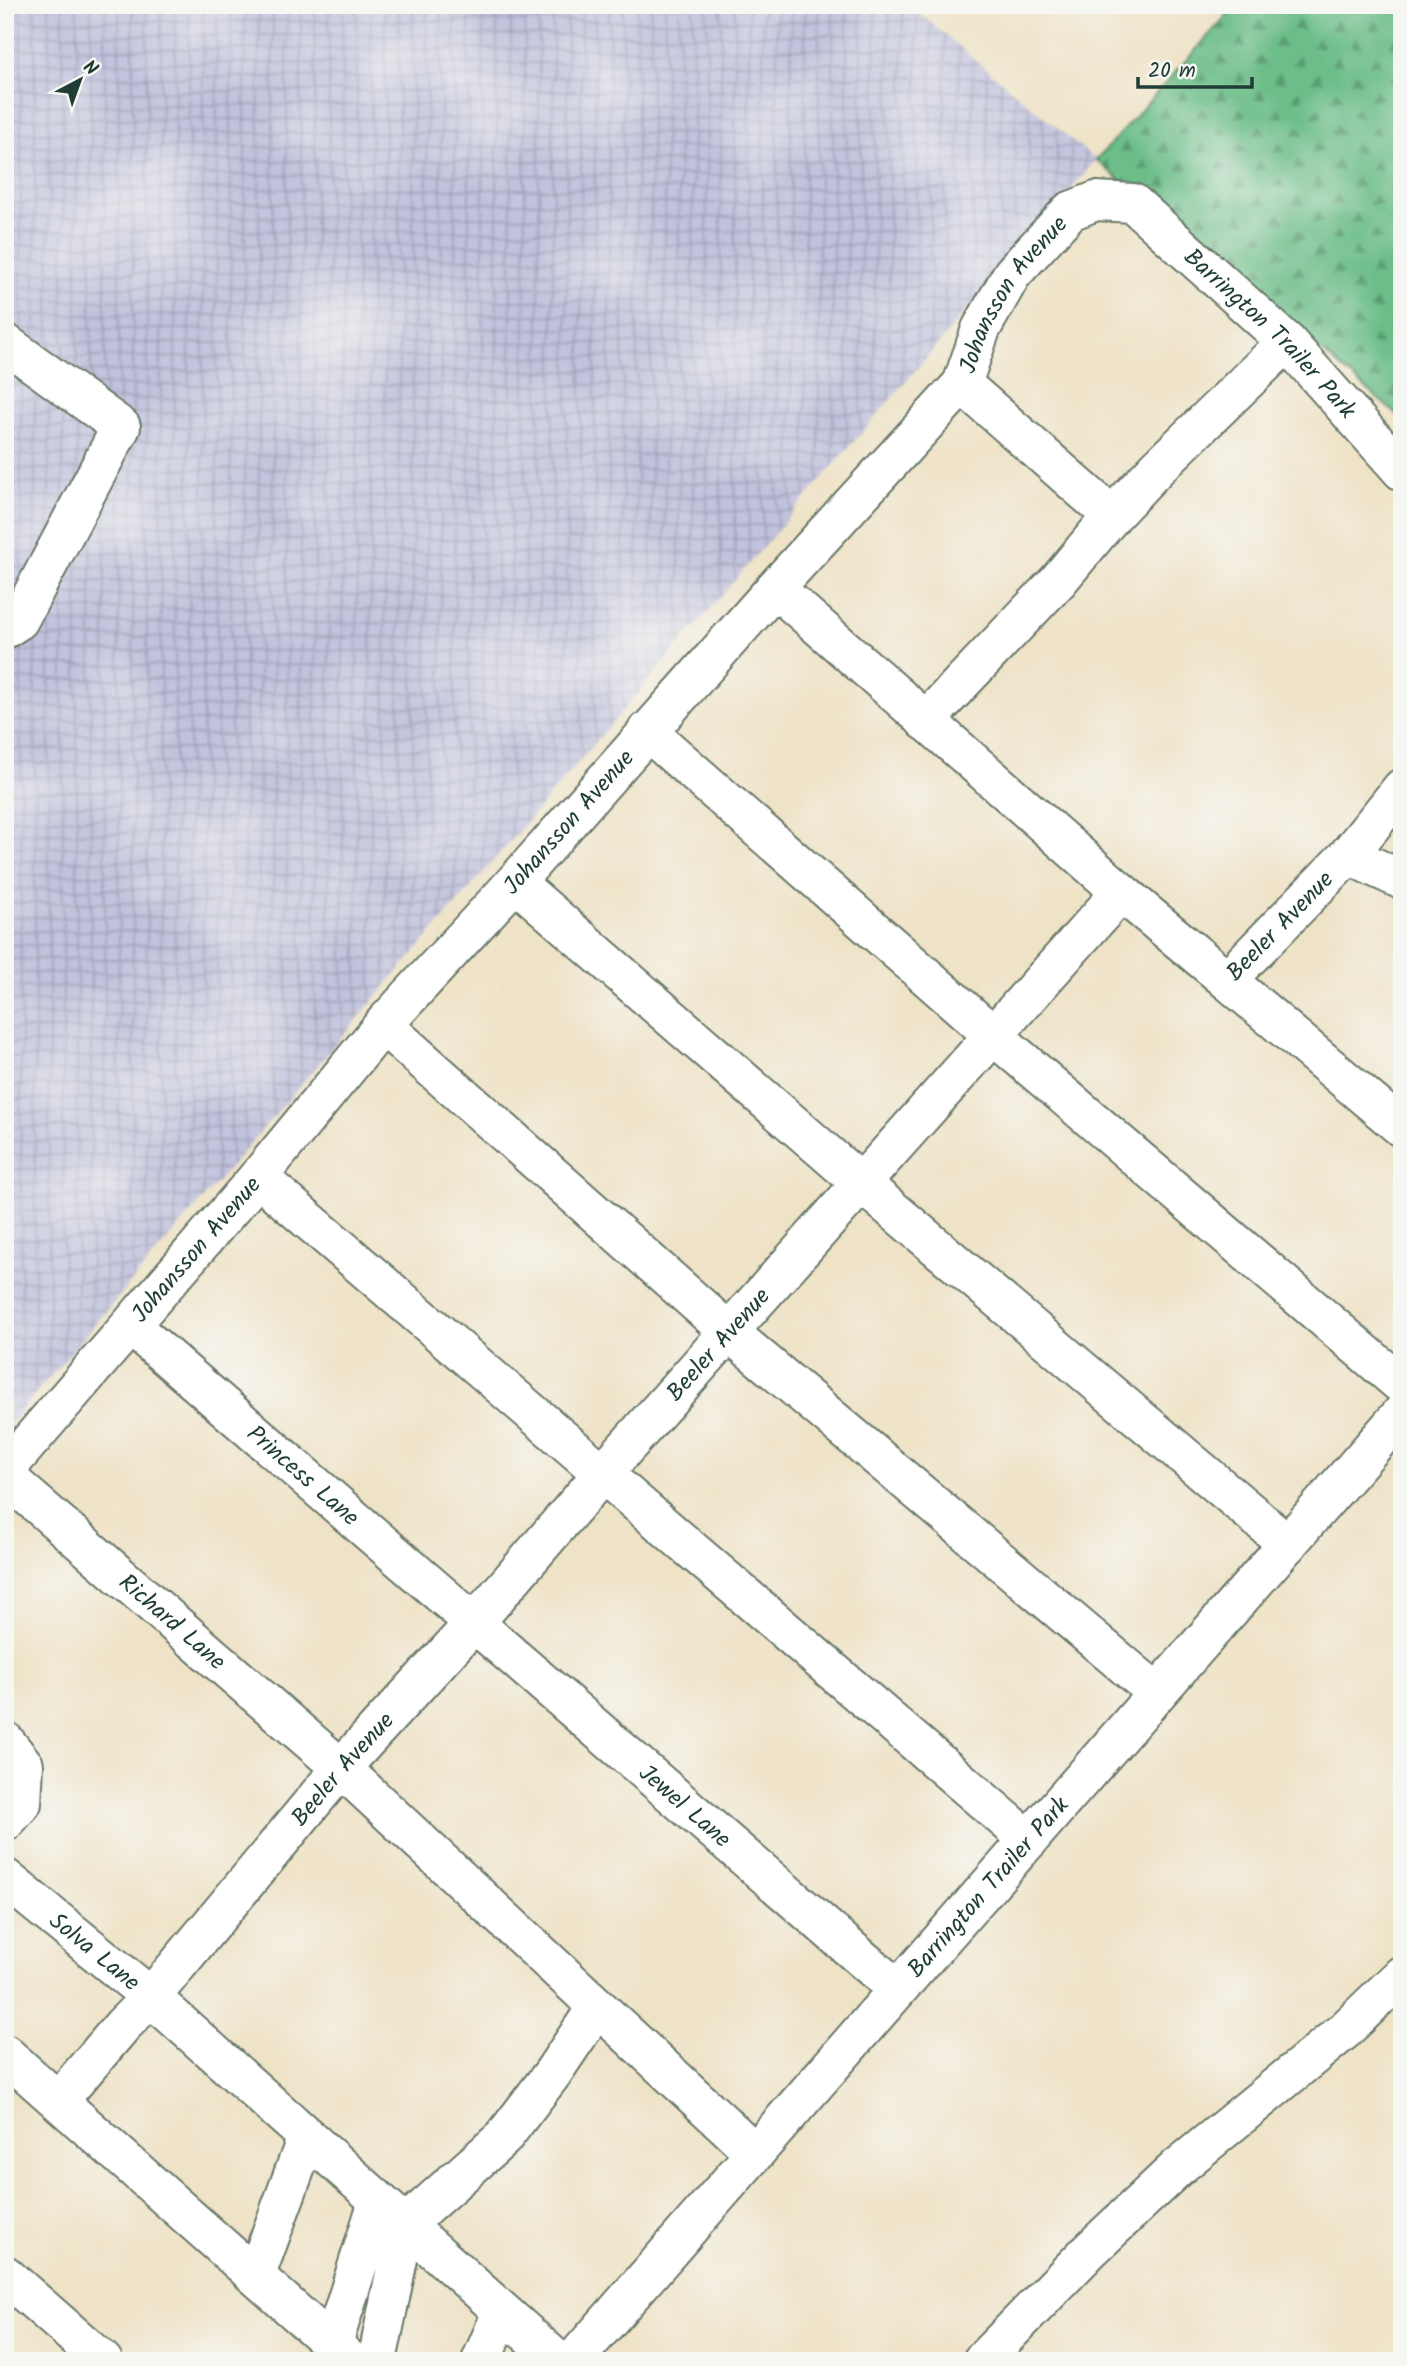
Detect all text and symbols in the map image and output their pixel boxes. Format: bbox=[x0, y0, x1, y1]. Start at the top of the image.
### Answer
north arrow bbox=[46, 46, 116, 116]
scale bar bbox=[1138, 46, 1251, 90]
text: N bbox=[75, 53, 104, 84]
text: 20 m bbox=[1148, 55, 1196, 88]
street label: Johansson Avenue bbox=[949, 207, 1078, 379]
street label: Barrington Trailer Park bbox=[1174, 239, 1366, 429]
street label: Johansson Avenue bbox=[494, 741, 645, 905]
street label: Beeler Avenue bbox=[1217, 862, 1344, 991]
street label: Johansson Avenue bbox=[122, 1168, 272, 1332]
street label: Beeler Avenue bbox=[657, 1279, 781, 1411]
street label: Princess Lane bbox=[237, 1416, 368, 1537]
street label: Richard Lane bbox=[109, 1565, 234, 1681]
street label: Beeler Avenue bbox=[282, 1703, 405, 1836]
street label: Jewel Lane bbox=[629, 1755, 740, 1859]
street label: Barrington Trailer Park bbox=[898, 1788, 1080, 1987]
street label: Solva Lane bbox=[40, 1903, 148, 2002]

